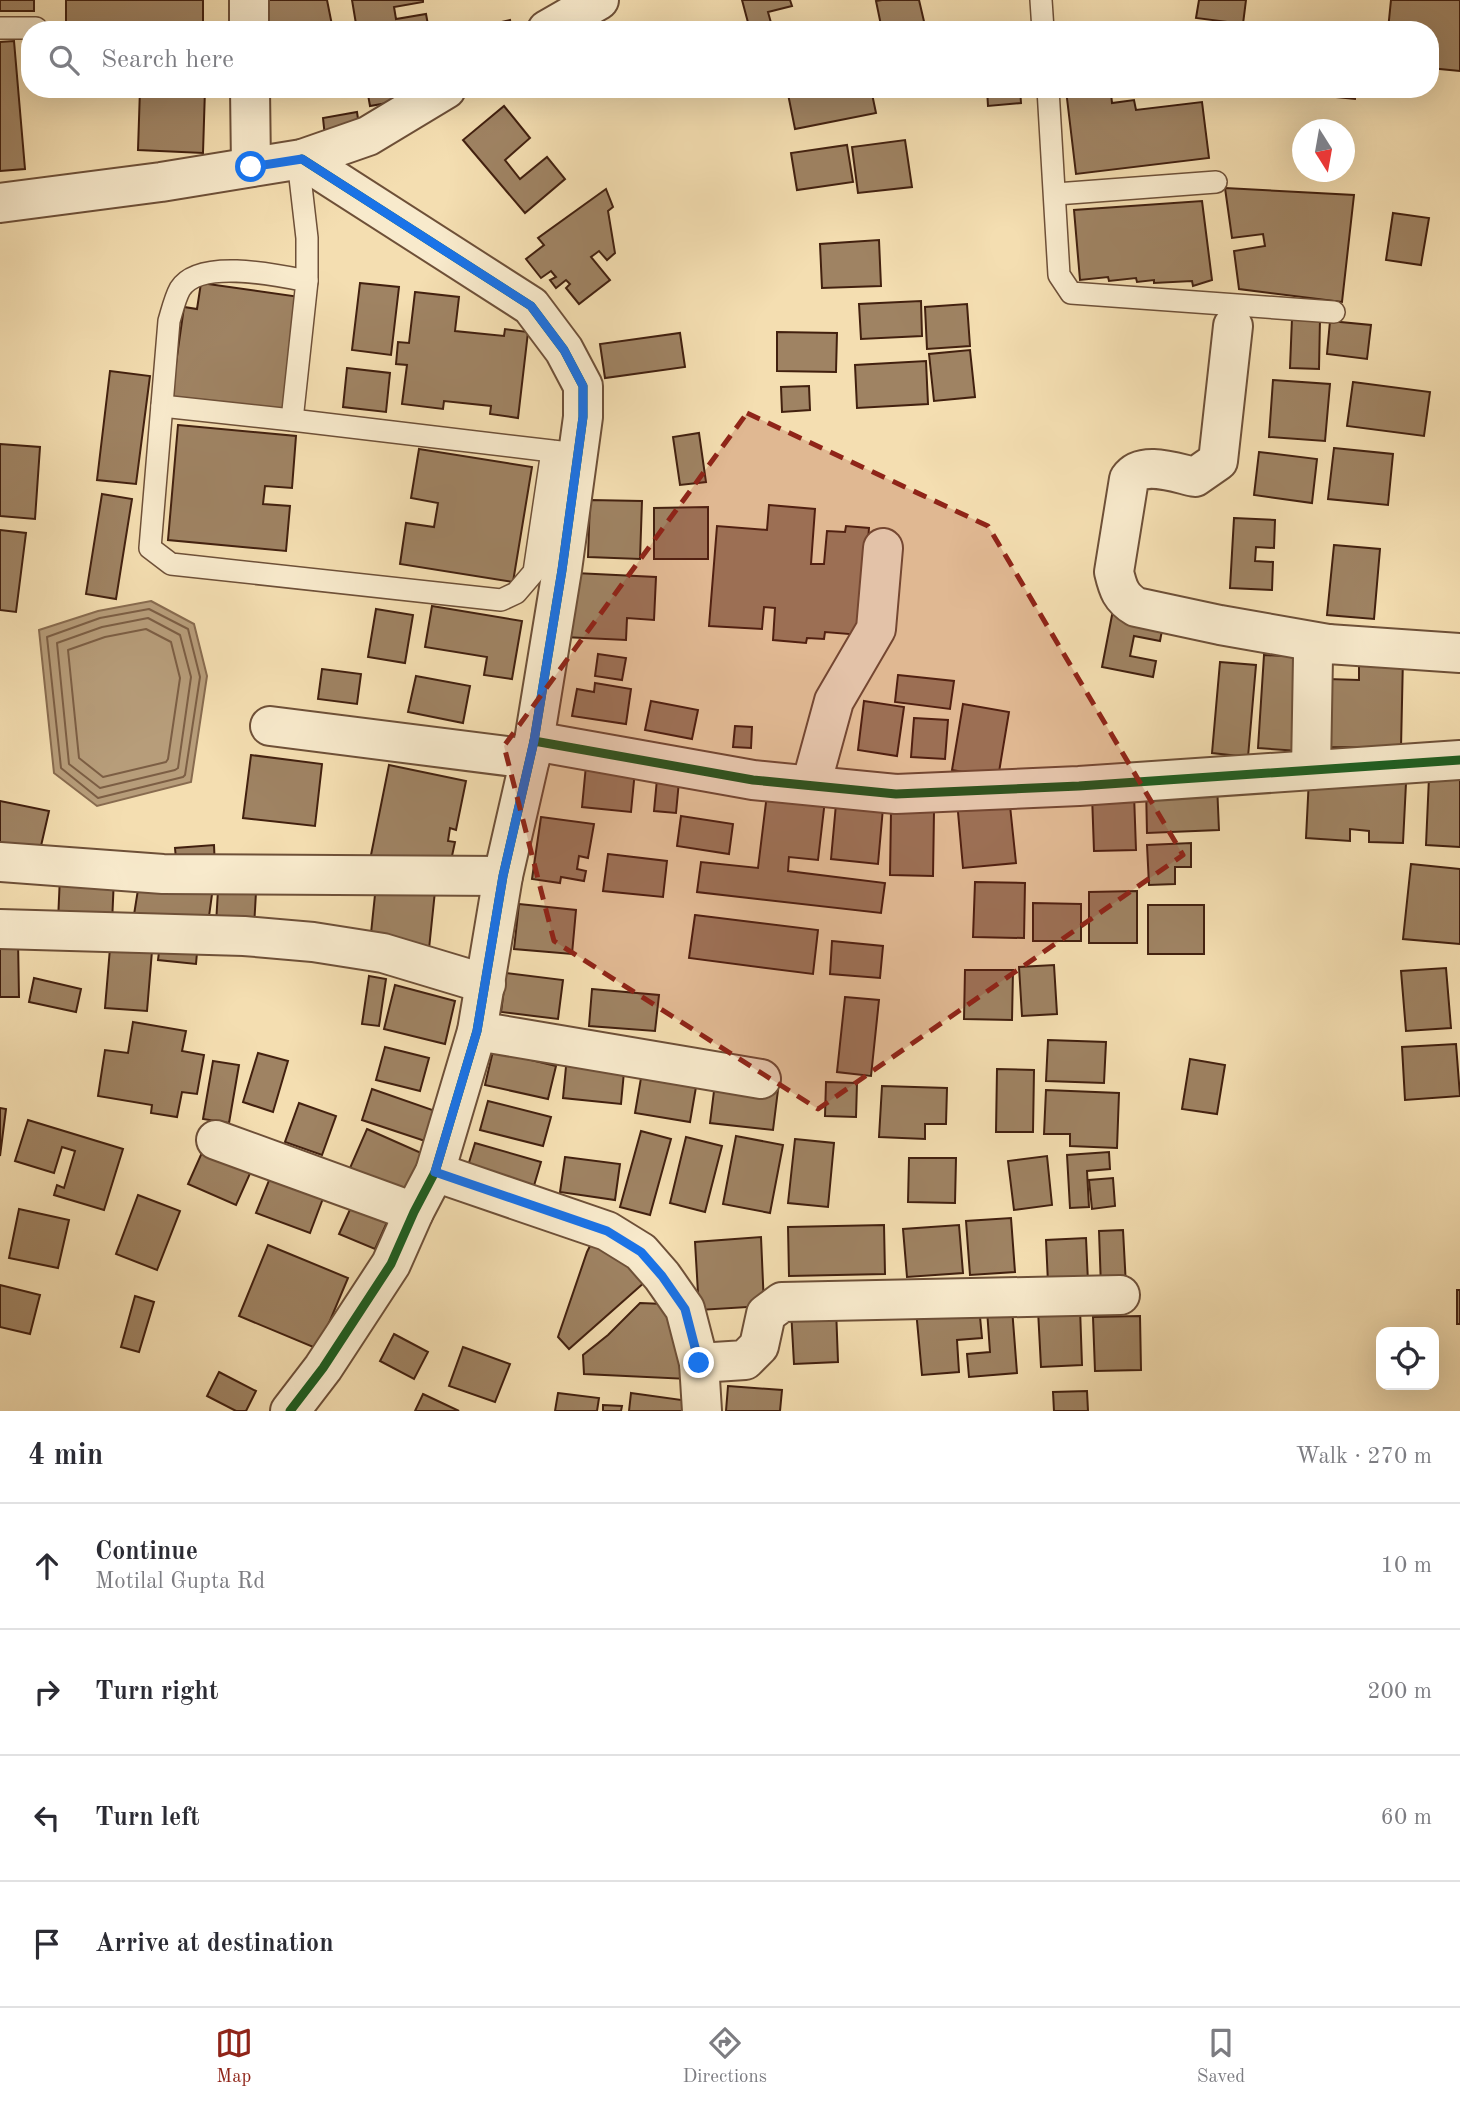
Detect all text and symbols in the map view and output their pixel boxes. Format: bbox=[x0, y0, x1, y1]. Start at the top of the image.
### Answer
search box bbox=[21, 21, 1439, 98]
icon: search bbox=[45, 41, 83, 79]
text: Search here bbox=[101, 47, 234, 73]
north arrow bbox=[1292, 119, 1355, 182]
route start bbox=[235, 151, 266, 182]
map controls bbox=[1376, 1327, 1439, 1390]
button: locate bbox=[1376, 1327, 1439, 1390]
route end bbox=[683, 1347, 714, 1378]
text: 4 min bbox=[28, 1441, 103, 1471]
text: Walk · 270 m bbox=[1296, 1445, 1432, 1468]
text: Continue bbox=[95, 1539, 198, 1565]
icon: ahead bbox=[28, 1547, 66, 1585]
text: 10 m bbox=[1381, 1554, 1432, 1577]
text: Motilal Gupta Rd bbox=[95, 1570, 265, 1593]
icon: right bbox=[28, 1673, 66, 1711]
text: Turn right bbox=[95, 1679, 218, 1705]
text: 200 m bbox=[1367, 1680, 1432, 1703]
icon: left bbox=[28, 1799, 66, 1837]
text: Turn left bbox=[95, 1805, 200, 1831]
text: 60 m bbox=[1381, 1806, 1432, 1829]
icon: arrive bbox=[28, 1925, 66, 1963]
text: Arrive at destination bbox=[95, 1931, 334, 1957]
tab: Map bbox=[215, 2024, 253, 2089]
tab: Directions bbox=[683, 2024, 767, 2089]
tab: Saved bbox=[1197, 2024, 1245, 2089]

